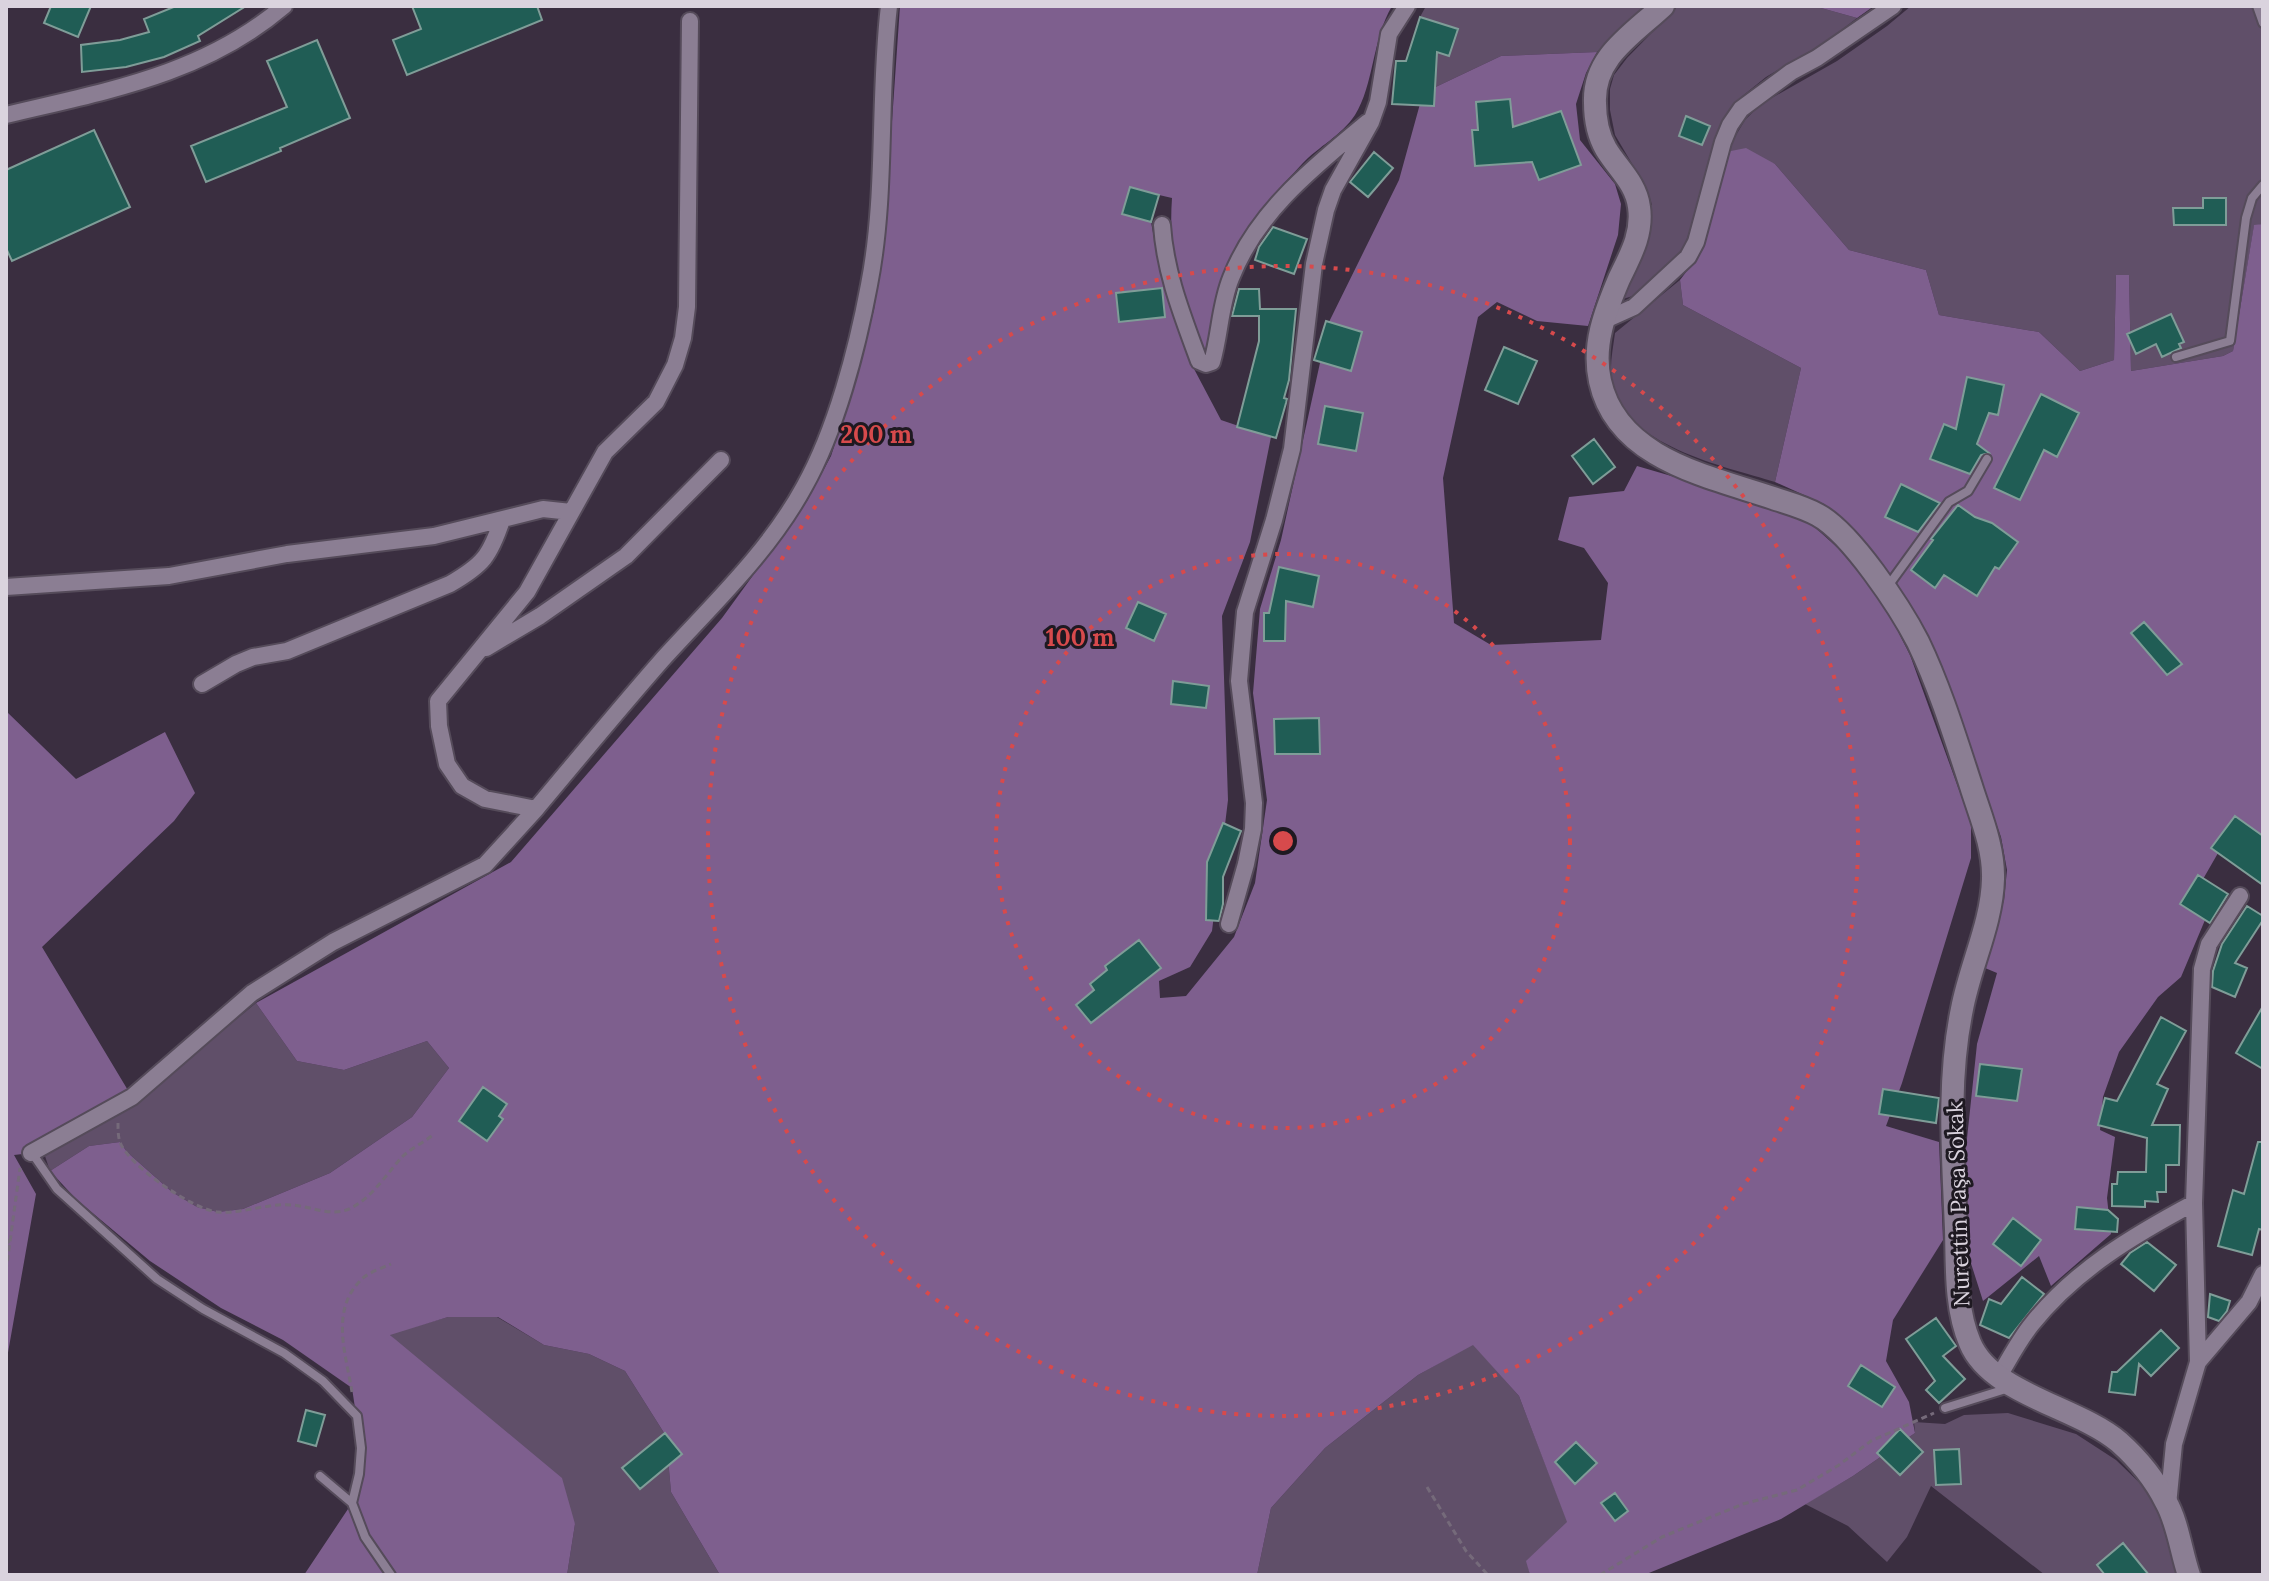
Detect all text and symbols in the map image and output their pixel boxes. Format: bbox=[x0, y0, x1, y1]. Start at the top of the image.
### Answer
text: 200 m bbox=[840, 419, 912, 450]
text: 100 m bbox=[1046, 622, 1114, 653]
centre of rings bbox=[1269, 827, 1297, 855]
street label: Nurettin Paşa Sokak bbox=[1940, 1100, 1976, 1307]

